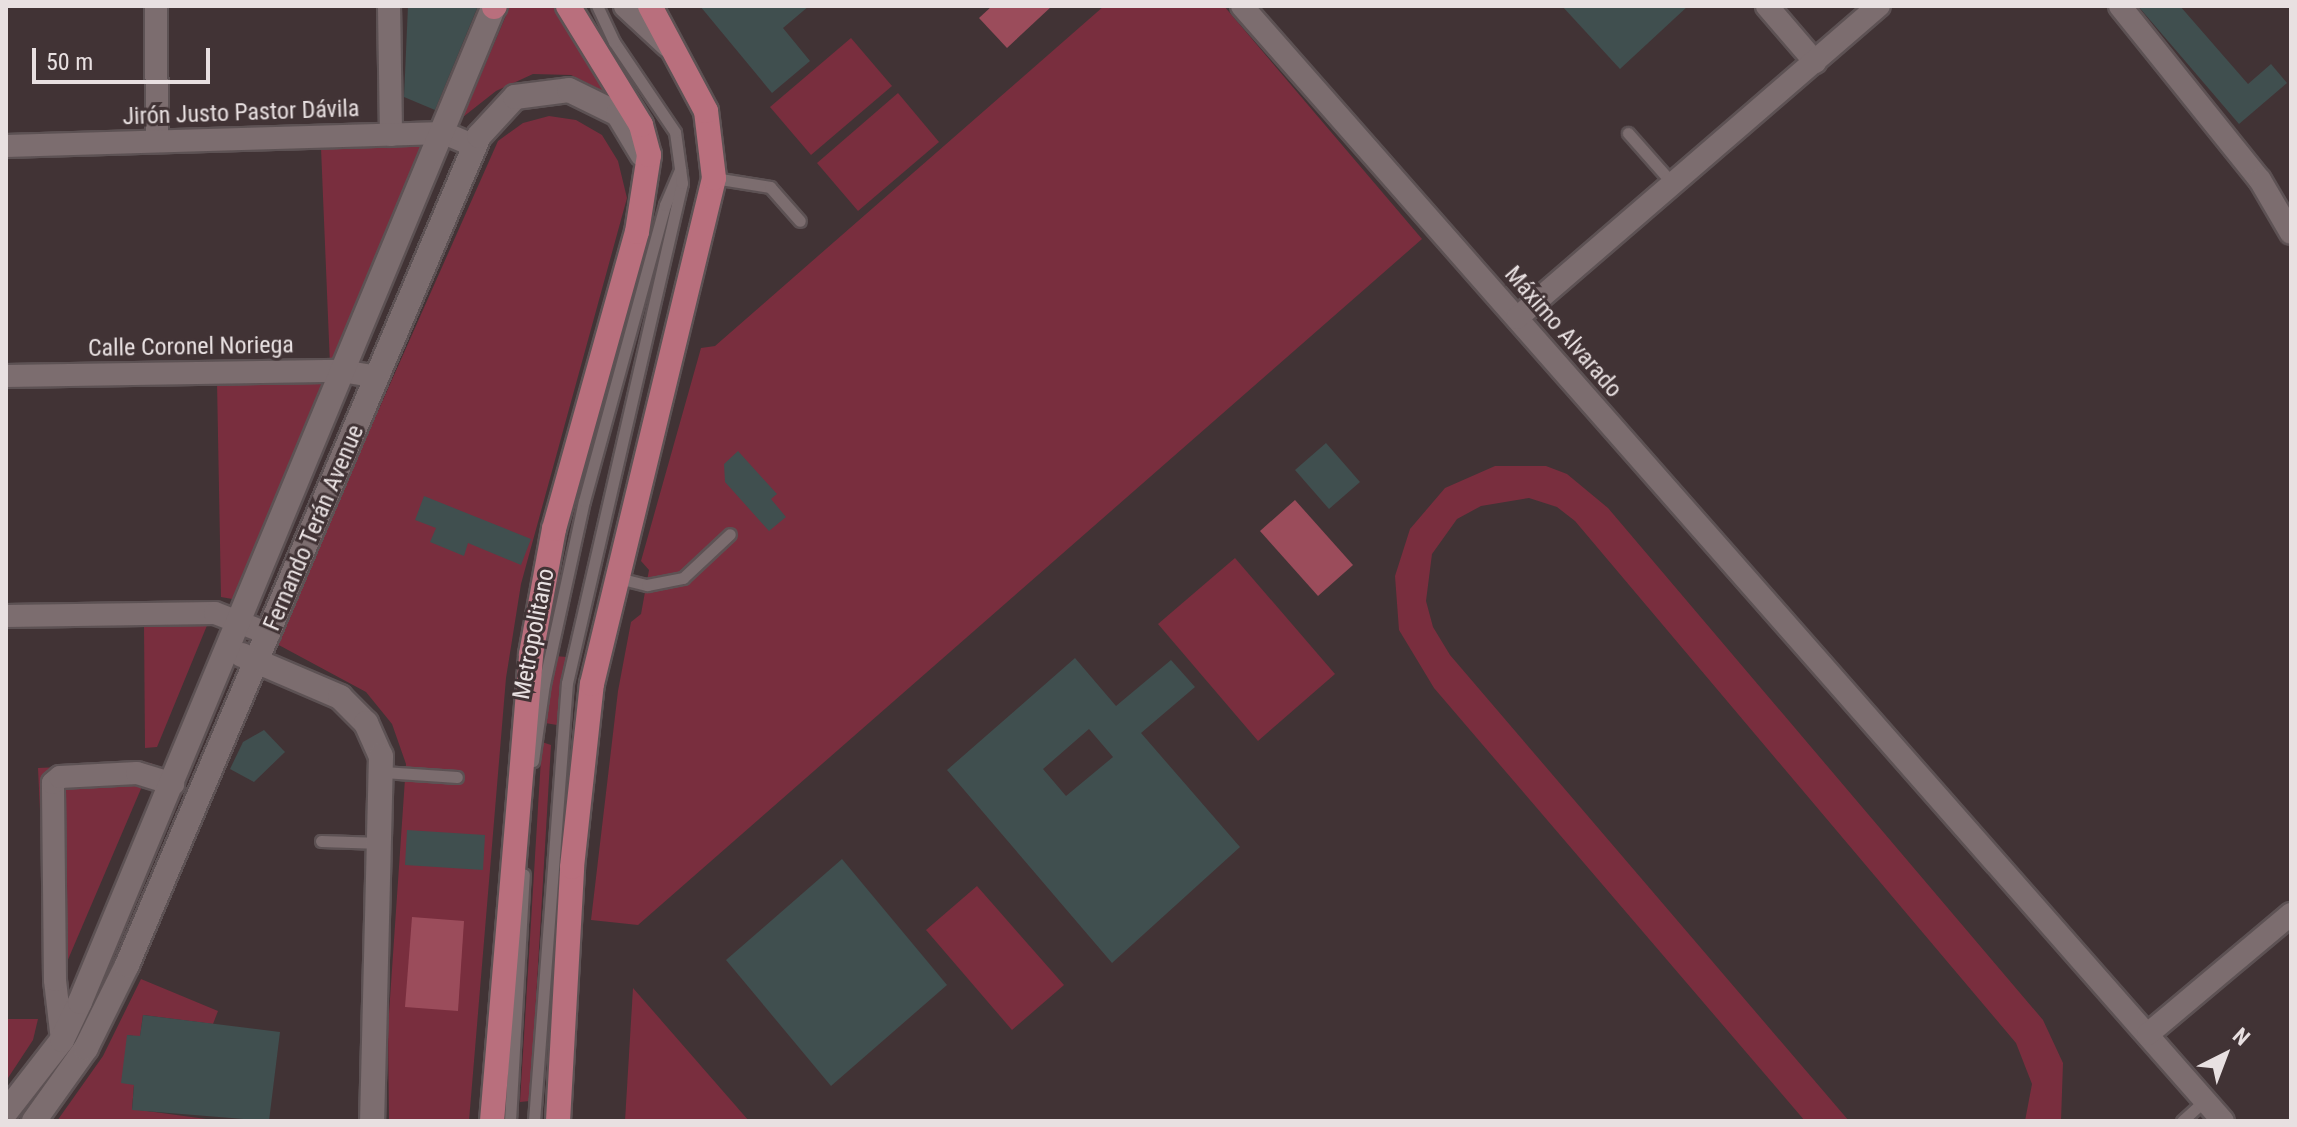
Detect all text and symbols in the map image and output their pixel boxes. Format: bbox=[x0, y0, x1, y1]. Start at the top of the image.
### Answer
scale bar bbox=[36, 32, 214, 82]
text: 50 m bbox=[46, 48, 93, 76]
street label: Jirón Justo Pastor Dávila bbox=[122, 94, 360, 132]
street label: Máximo Alvarado bbox=[1498, 260, 1628, 404]
street label: Calle Coronel Noriega bbox=[88, 331, 294, 363]
street label: Fernando Terán Avenue bbox=[258, 421, 370, 635]
street label: Metropolitano bbox=[507, 566, 561, 702]
north arrow bbox=[2185, 1015, 2265, 1095]
text: N bbox=[2228, 1023, 2255, 1051]

